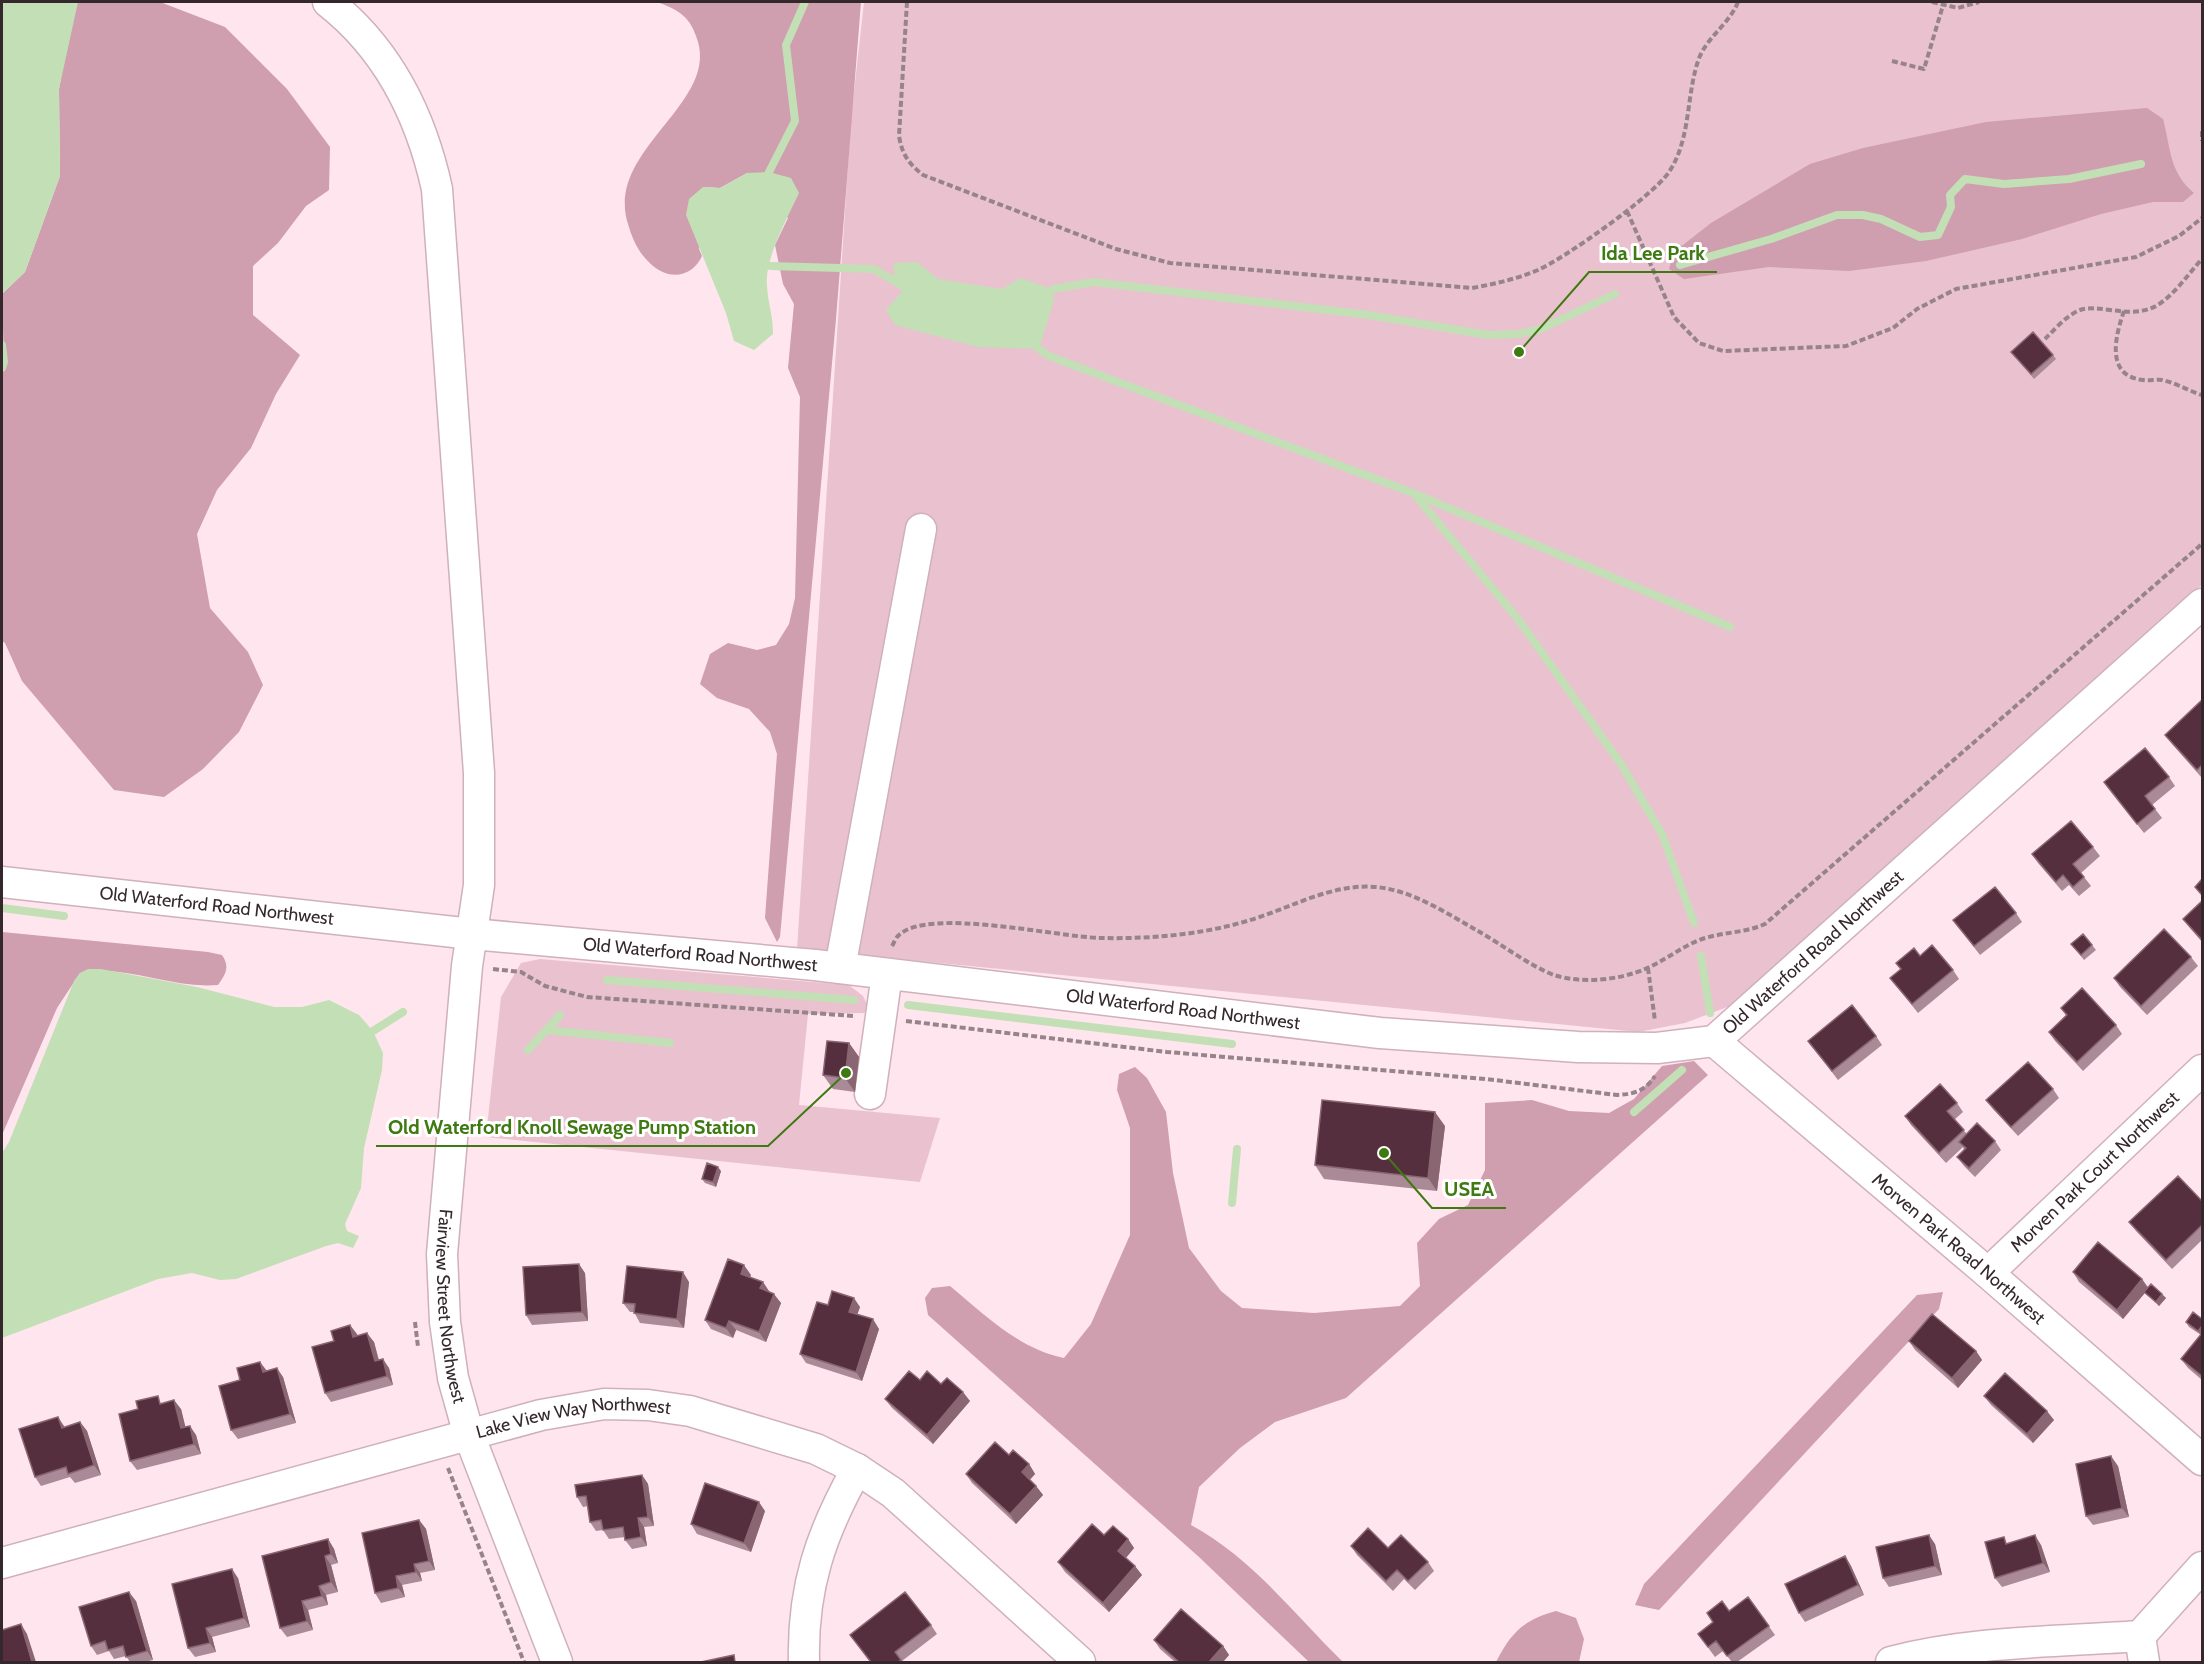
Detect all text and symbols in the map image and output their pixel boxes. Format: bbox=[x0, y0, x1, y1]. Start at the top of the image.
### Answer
callout: Ida Lee Park bbox=[1589, 234, 1717, 272]
text: Ida Lee Park bbox=[1601, 241, 1705, 265]
street label: Old Waterford Road Northwest bbox=[1718, 866, 1908, 1039]
street label: Old Waterford Road Northwest bbox=[98, 882, 335, 930]
street label: Old Waterford Road Northwest bbox=[582, 933, 818, 976]
street label: Old Waterford Road Northwest bbox=[1065, 984, 1301, 1034]
street label: Morven Park Court Northwest bbox=[2006, 1087, 2184, 1257]
callout: Old Waterford Knoll Sewage Pump Station bbox=[376, 1108, 768, 1146]
text: Old Waterford Knoll Sewage Pump Station bbox=[388, 1115, 756, 1139]
street label: Morven Park Road Northwest bbox=[1867, 1169, 2050, 1329]
callout: USEA bbox=[1432, 1170, 1506, 1208]
text: USEA bbox=[1444, 1177, 1494, 1201]
street label: Fairview Street Northwest bbox=[431, 1208, 471, 1406]
street label: Lake View Way Northwest bbox=[474, 1393, 672, 1443]

